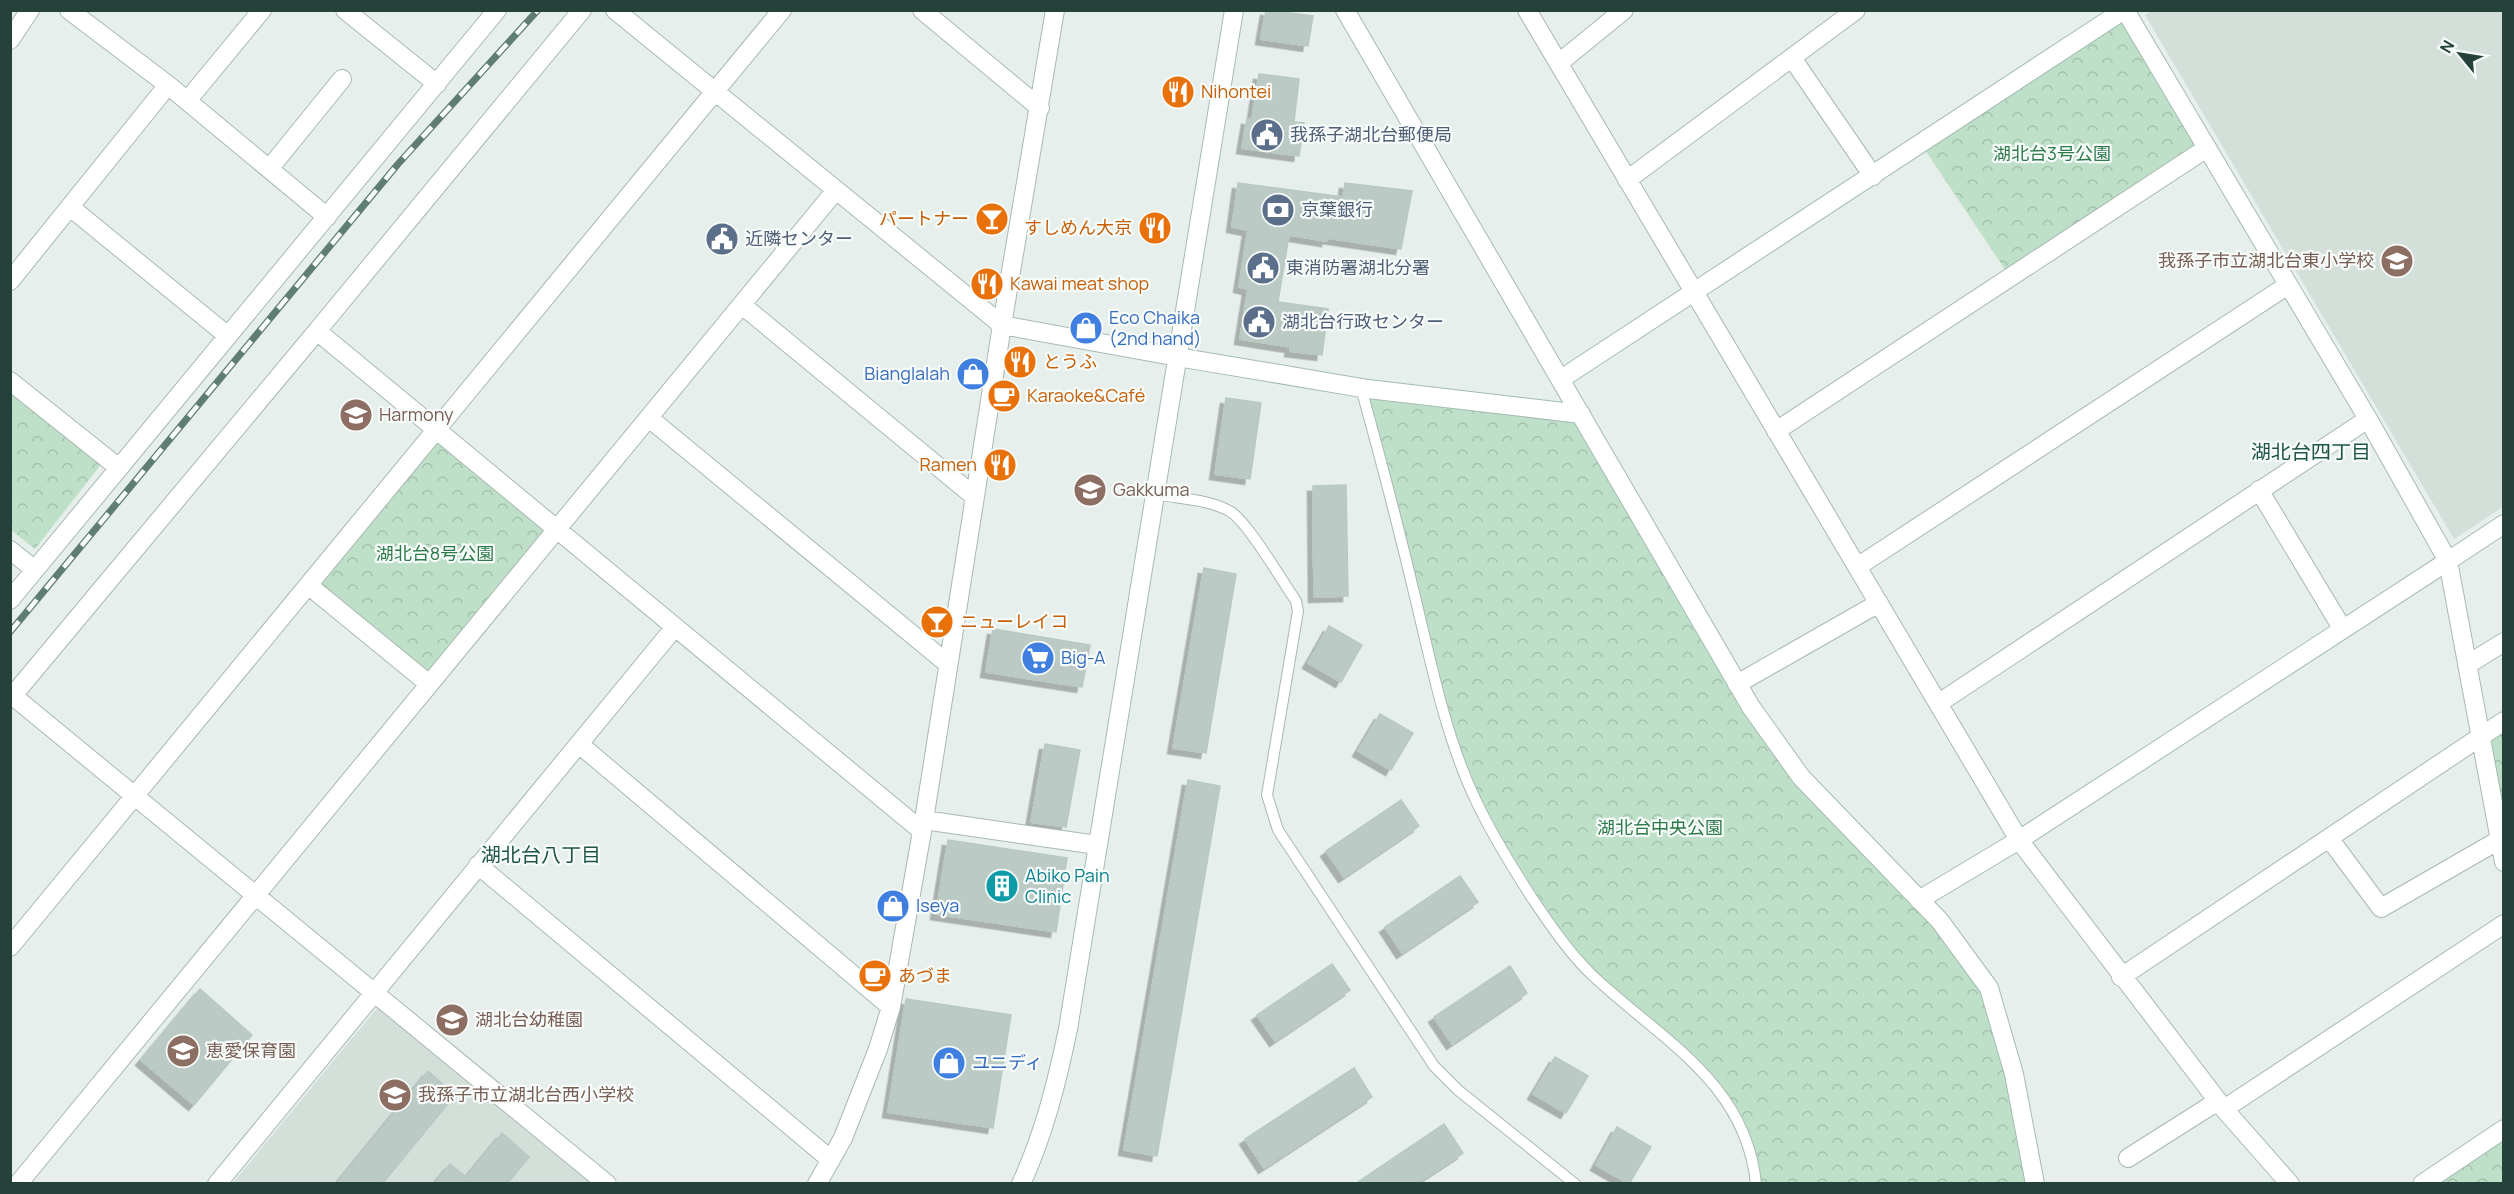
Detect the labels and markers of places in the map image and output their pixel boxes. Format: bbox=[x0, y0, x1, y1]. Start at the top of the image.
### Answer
restaurant icon: Nihontei bbox=[1160, 74, 1196, 110]
place label: Nihontei bbox=[1201, 79, 1271, 103]
public building icon: 我孫子湖北台郵便局 bbox=[1249, 117, 1285, 153]
place label: 我孫子湖北台郵便局 bbox=[1290, 122, 1452, 146]
bank icon: 京葉銀行 bbox=[1260, 192, 1296, 228]
place label: 京葉銀行 bbox=[1301, 197, 1373, 221]
bar icon: パートナー bbox=[974, 201, 1010, 237]
place label: パートナー bbox=[879, 206, 969, 230]
restaurant icon: すしめん大京 bbox=[1137, 210, 1173, 246]
place label: すしめん大京 bbox=[1024, 215, 1132, 239]
public building icon: 近隣センター bbox=[704, 221, 740, 257]
place label: 近隣センター bbox=[745, 226, 853, 250]
school or university icon: 我孫子市立湖北台東小学校 bbox=[2379, 243, 2415, 279]
place label: 我孫子市立湖北台東小学校 bbox=[2158, 248, 2374, 272]
public building icon: 東消防署湖北分署 bbox=[1245, 250, 1281, 286]
place label: 東消防署湖北分署 bbox=[1286, 255, 1430, 279]
restaurant icon: Kawai meat shop bbox=[969, 266, 1005, 302]
place label: Kawai meat shop bbox=[1010, 271, 1149, 295]
public building icon: 湖北台行政センター bbox=[1241, 304, 1277, 340]
place label: Eco Chaika (2nd hand) bbox=[1109, 305, 1201, 350]
place label: 湖北台行政センター bbox=[1282, 309, 1444, 333]
shop icon: Eco Chaika (2nd hand) bbox=[1068, 310, 1104, 346]
restaurant icon: とうふ bbox=[1002, 344, 1038, 380]
place label: とうふ bbox=[1043, 349, 1097, 373]
shop icon: Bianglalah bbox=[955, 356, 991, 392]
place label: Bianglalah bbox=[864, 361, 950, 385]
cafe icon: Karaoke&Café bbox=[986, 378, 1022, 414]
place label: Karaoke&Café bbox=[1027, 383, 1145, 407]
school or university icon: Harmony bbox=[338, 397, 374, 433]
place label: Harmony bbox=[379, 402, 454, 426]
restaurant icon: Ramen bbox=[982, 447, 1018, 483]
place label: Ramen bbox=[920, 452, 977, 476]
school or university icon: Gakkuma bbox=[1072, 472, 1108, 508]
place label: Gakkuma bbox=[1113, 477, 1190, 501]
bar icon: ニューレイコ bbox=[919, 604, 955, 640]
place label: ニューレイコ bbox=[960, 609, 1068, 633]
supermarket icon: Big-A bbox=[1020, 640, 1056, 676]
place label: Big-A bbox=[1061, 645, 1106, 669]
place label: Abiko Pain Clinic bbox=[1025, 863, 1110, 908]
building icon: Abiko Pain Clinic bbox=[984, 868, 1020, 904]
shop icon: Iseya bbox=[875, 888, 911, 924]
place label: Iseya bbox=[916, 893, 959, 917]
cafe icon: あづま bbox=[857, 958, 893, 994]
place label: あづま bbox=[898, 963, 952, 987]
school or university icon: 湖北台幼稚園 bbox=[434, 1002, 470, 1038]
place label: 湖北台幼稚園 bbox=[475, 1007, 583, 1031]
school or university icon: 恵愛保育園 bbox=[165, 1033, 201, 1069]
place label: 恵愛保育園 bbox=[206, 1038, 296, 1062]
shop icon: ユニディ bbox=[931, 1045, 967, 1081]
place label: ユニディ bbox=[972, 1050, 1043, 1074]
school or university icon: 我孫子市立湖北台西小学校 bbox=[377, 1077, 413, 1113]
place label: 我孫子市立湖北台西小学校 bbox=[418, 1082, 634, 1106]

